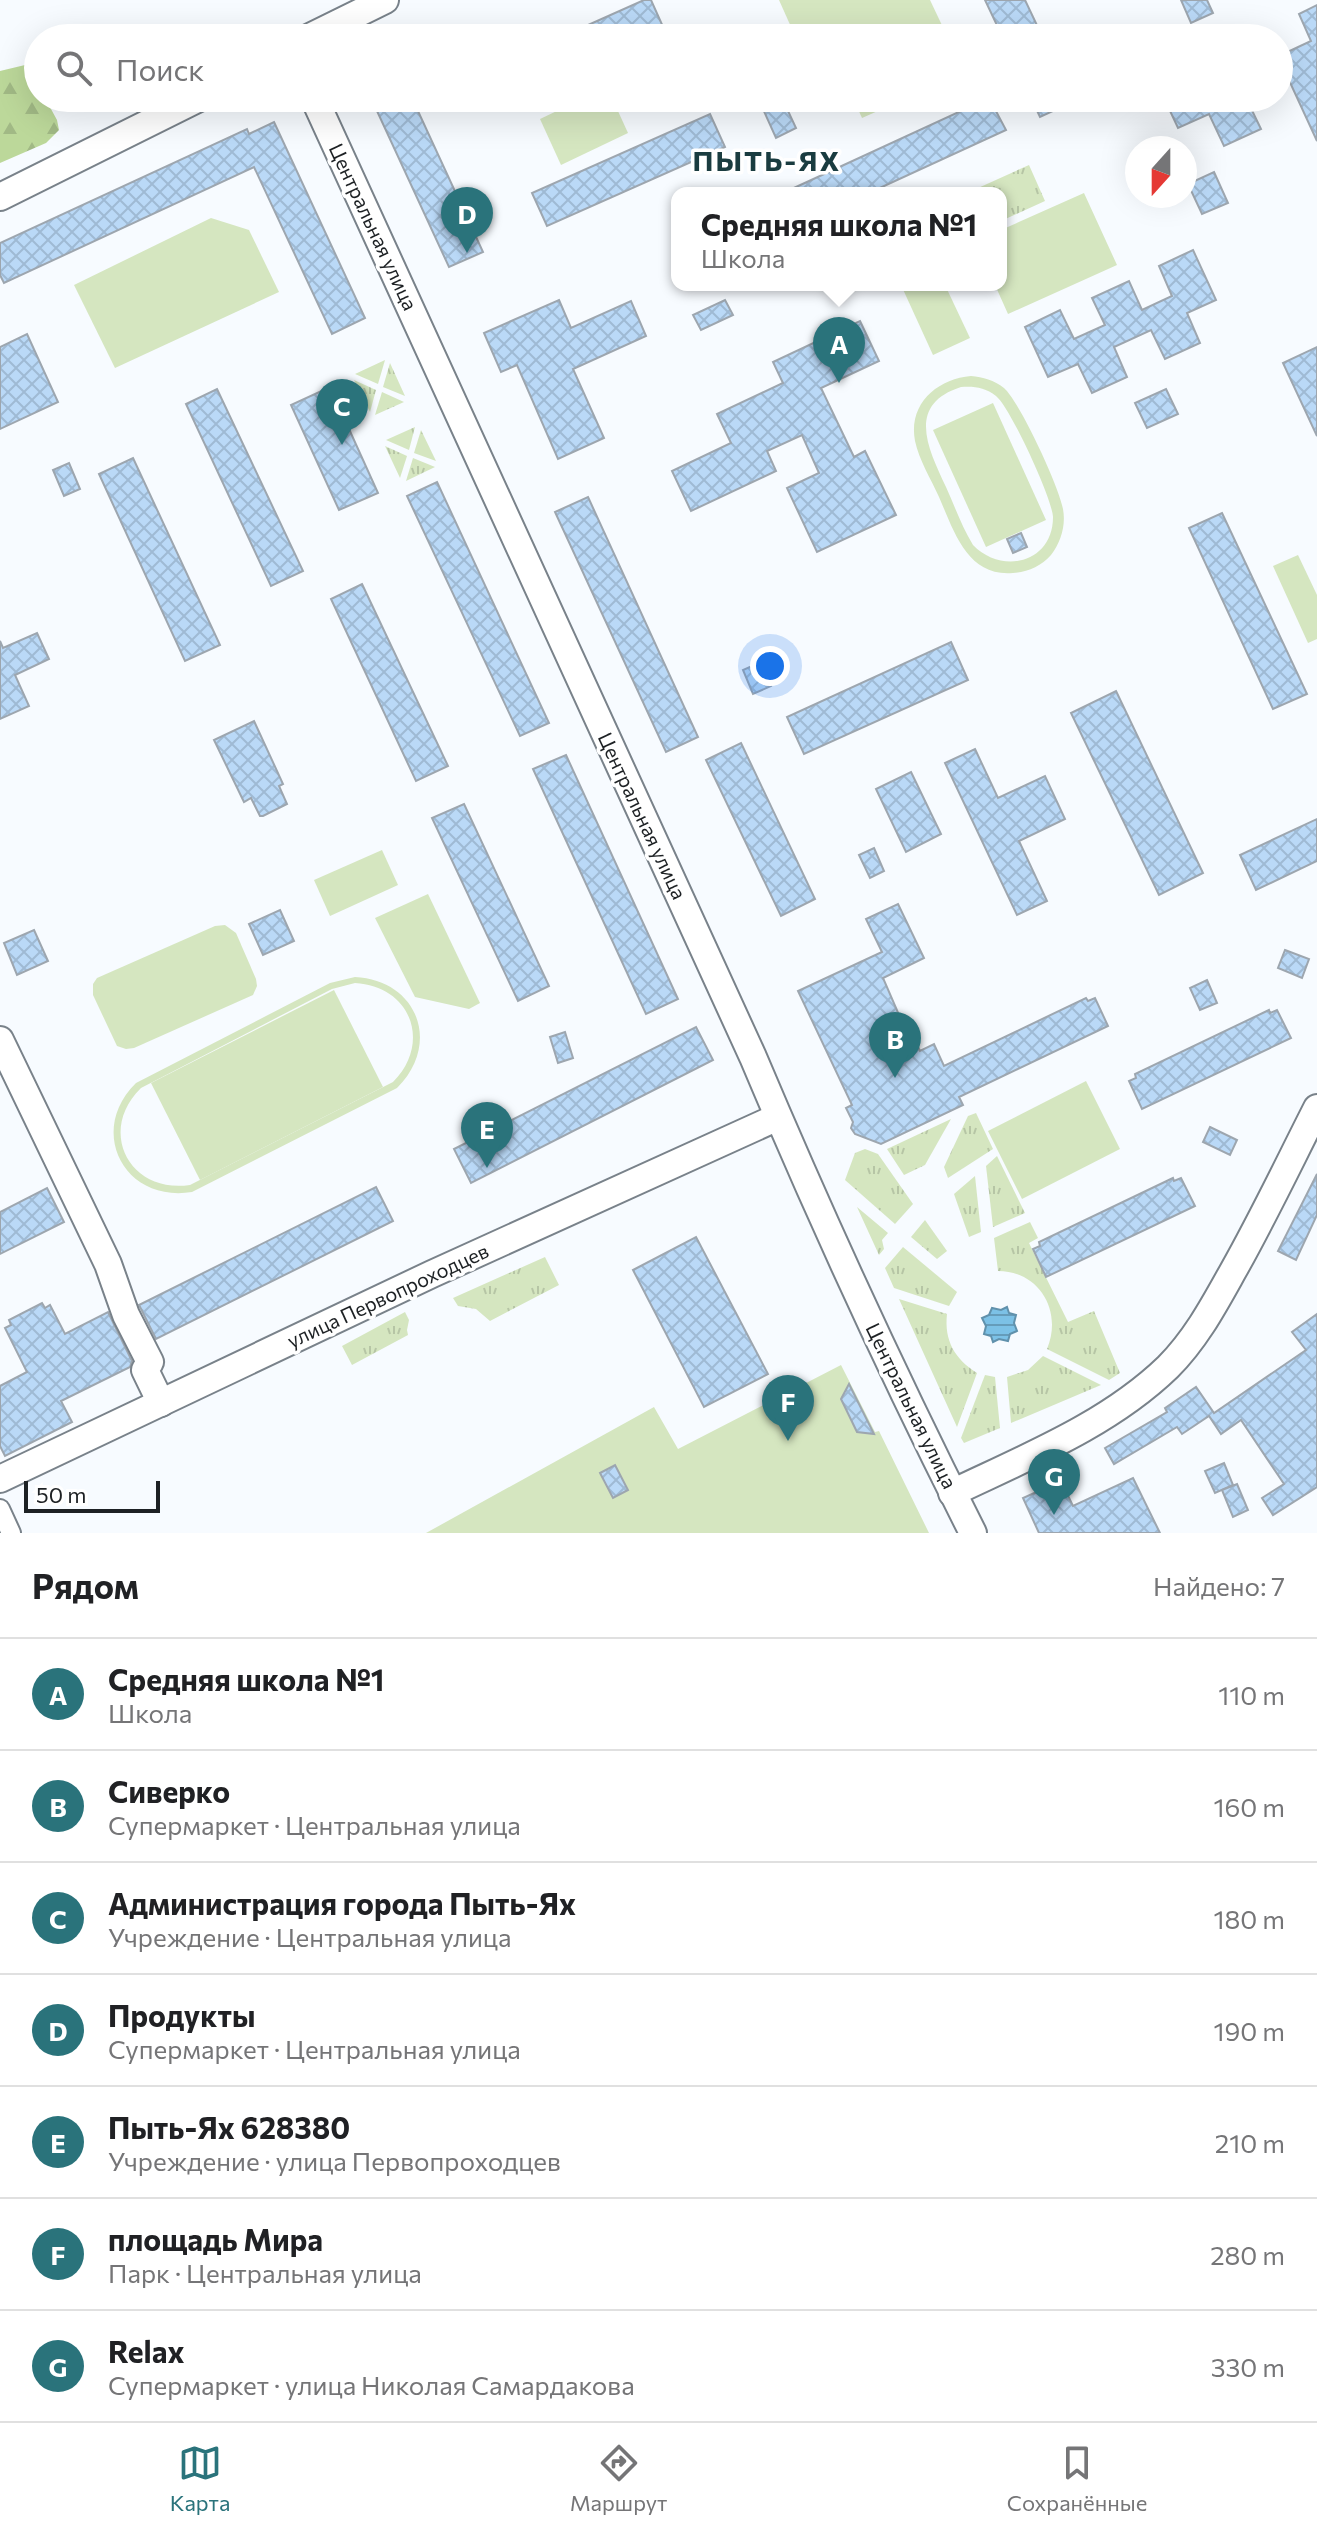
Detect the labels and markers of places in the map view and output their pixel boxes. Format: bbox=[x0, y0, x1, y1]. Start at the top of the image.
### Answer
pin: D bbox=[441, 187, 493, 253]
pin: A bbox=[813, 317, 865, 383]
pin: C bbox=[316, 379, 368, 445]
pin: B bbox=[869, 1012, 921, 1078]
pin: E bbox=[461, 1102, 513, 1168]
pin: F bbox=[762, 1375, 814, 1441]
pin: G bbox=[1028, 1449, 1080, 1515]

